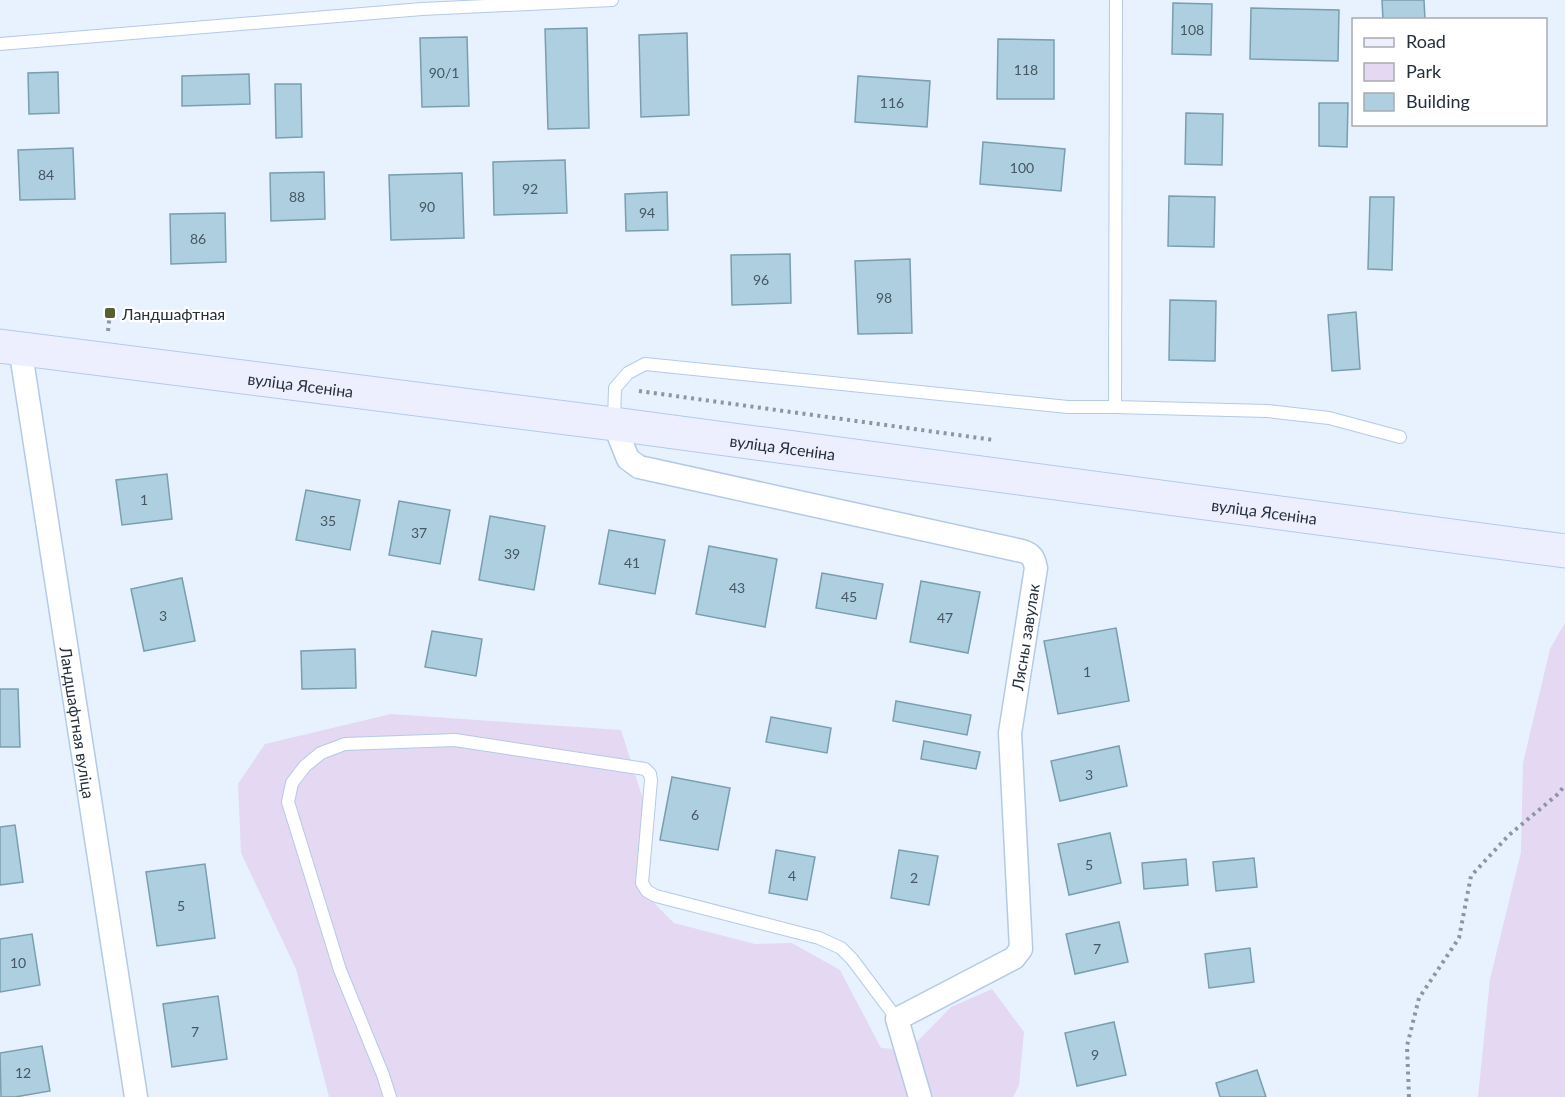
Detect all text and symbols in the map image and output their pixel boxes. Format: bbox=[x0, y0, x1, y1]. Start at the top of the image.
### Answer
legend bbox=[1352, 18, 1547, 126]
house number: 108 bbox=[1180, 21, 1204, 38]
text: Road bbox=[1406, 30, 1446, 52]
text: Park bbox=[1406, 60, 1442, 82]
house number: 118 bbox=[1014, 61, 1038, 78]
house number: 90/1 bbox=[429, 64, 459, 81]
text: Building bbox=[1406, 90, 1470, 112]
house number: 116 bbox=[880, 94, 904, 111]
house number: 100 bbox=[1010, 159, 1034, 176]
house number: 84 bbox=[38, 166, 54, 183]
house number: 92 bbox=[522, 180, 538, 197]
house number: 88 bbox=[289, 188, 305, 205]
house number: 90 bbox=[419, 198, 435, 215]
house number: 94 bbox=[639, 204, 655, 221]
house number: 86 bbox=[190, 230, 206, 247]
house number: 96 bbox=[753, 271, 769, 288]
house number: 98 bbox=[876, 289, 892, 306]
place label: Ландшафтная bbox=[121, 304, 225, 323]
marker: Ландшафтная bbox=[103, 306, 117, 320]
street label: вуліца Ясеніна bbox=[247, 368, 355, 400]
street label: вуліца Ясеніна bbox=[729, 430, 837, 463]
house number: 1 bbox=[140, 491, 148, 508]
street label: вуліца Ясеніна bbox=[1210, 494, 1318, 527]
house number: 35 bbox=[320, 512, 336, 529]
house number: 37 bbox=[411, 524, 427, 541]
house number: 39 bbox=[504, 545, 520, 562]
house number: 41 bbox=[624, 554, 640, 571]
house number: 43 bbox=[729, 579, 745, 596]
street label: Лясны завулак bbox=[1007, 582, 1043, 693]
house number: 45 bbox=[841, 588, 857, 605]
house number: 3 bbox=[159, 607, 167, 624]
house number: 47 bbox=[937, 609, 953, 626]
street label: Ландшафтная вуліца bbox=[57, 644, 99, 800]
house number: 1 bbox=[1083, 663, 1091, 680]
house number: 3 bbox=[1085, 766, 1093, 783]
house number: 6 bbox=[691, 806, 699, 823]
house number: 5 bbox=[1085, 856, 1093, 873]
house number: 4 bbox=[788, 867, 796, 884]
house number: 2 bbox=[910, 869, 918, 886]
house number: 5 bbox=[177, 897, 185, 914]
house number: 7 bbox=[1093, 940, 1101, 957]
house number: 10 bbox=[10, 954, 26, 971]
house number: 7 bbox=[191, 1023, 199, 1040]
house number: 9 bbox=[1091, 1046, 1099, 1063]
house number: 12 bbox=[15, 1064, 31, 1081]

